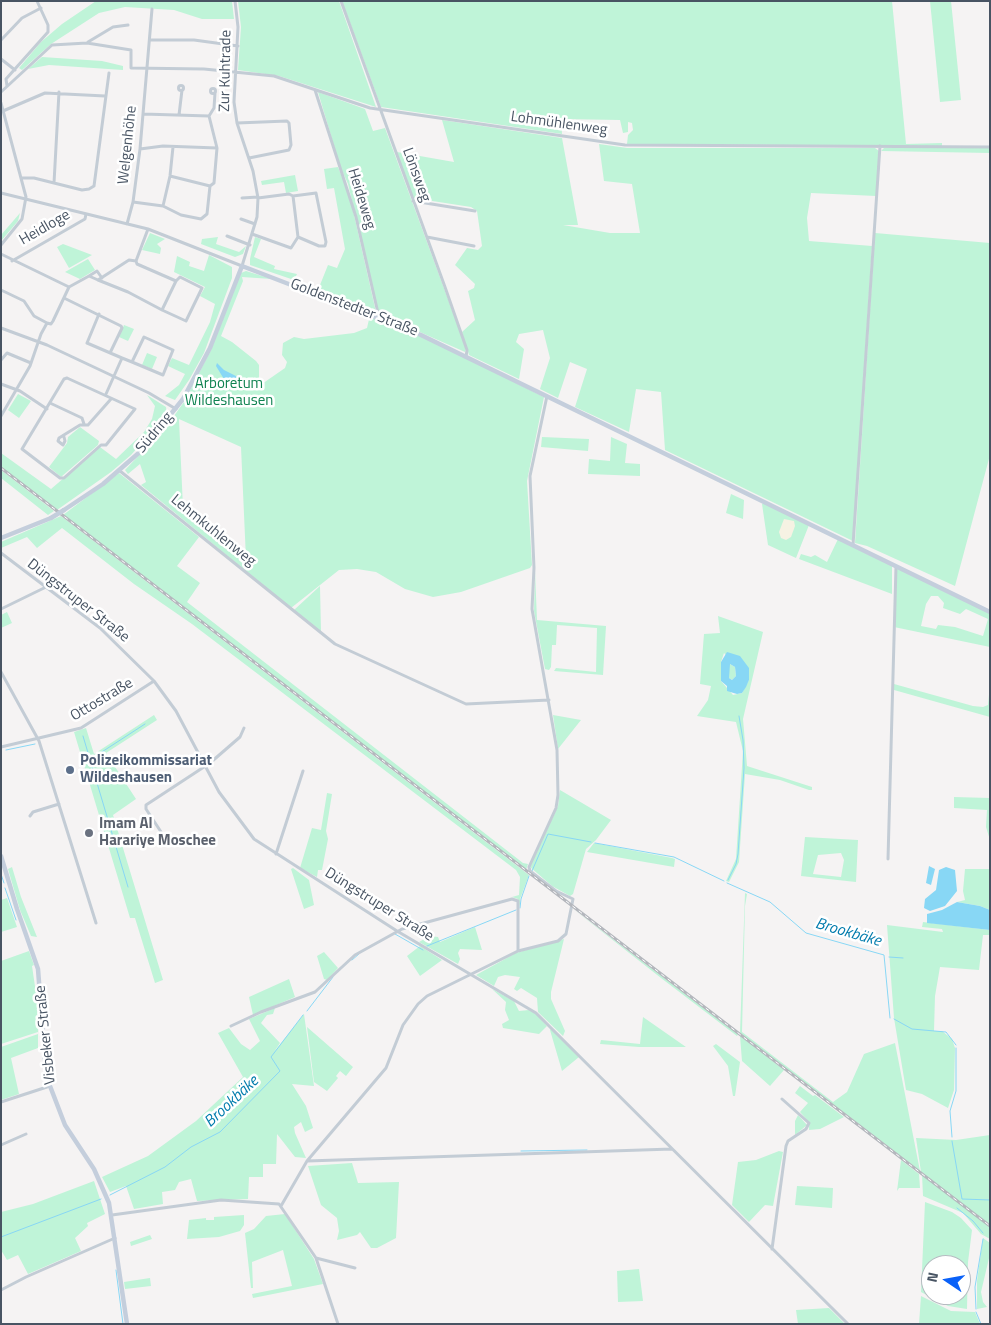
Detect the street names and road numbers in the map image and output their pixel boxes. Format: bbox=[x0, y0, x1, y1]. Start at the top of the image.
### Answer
street label: Zur Kuhtrade bbox=[216, 30, 236, 112]
street label: Welgenhöhe bbox=[115, 105, 141, 185]
street label: Lohmühlenweg bbox=[510, 108, 608, 140]
street label: Lönsweg bbox=[398, 145, 434, 205]
street label: Heideweg bbox=[343, 166, 379, 232]
street label: Heidloge bbox=[16, 206, 74, 250]
street label: Goldenstedter Straße bbox=[288, 275, 420, 341]
street label: Südring bbox=[133, 409, 177, 457]
street label: Lehmkuhlenweg bbox=[167, 491, 259, 571]
street label: Düngstruper Straße bbox=[23, 555, 133, 647]
street label: Ottostraße bbox=[68, 674, 136, 726]
street label: Düngstruper Straße bbox=[321, 864, 437, 946]
street label: Visbeker Straße bbox=[32, 985, 60, 1085]

